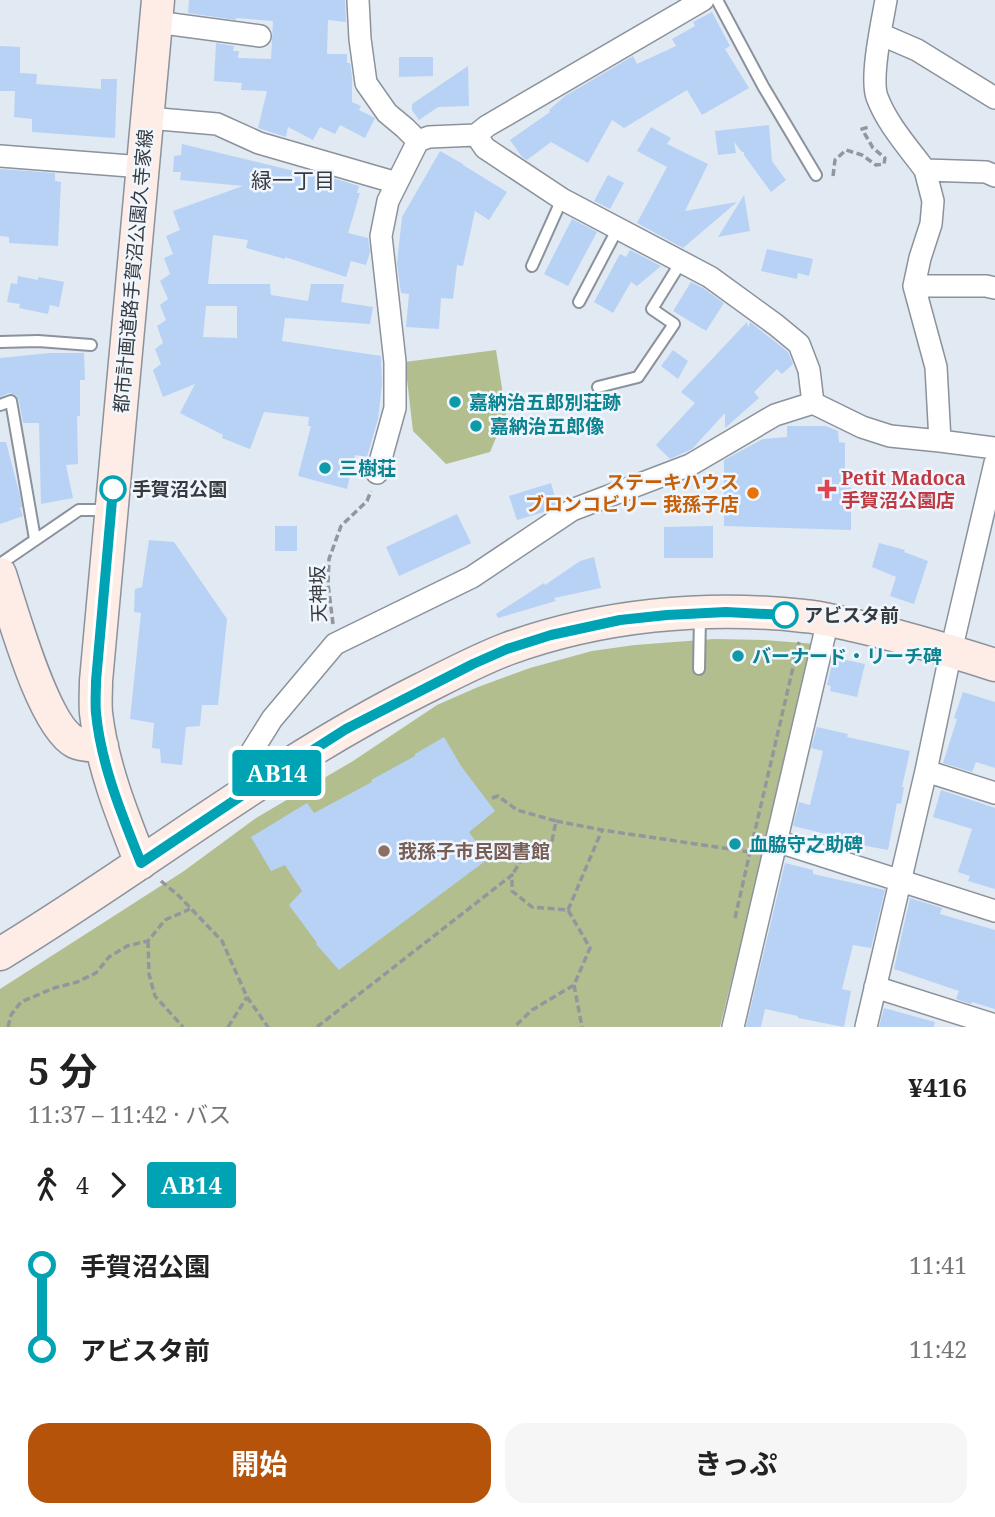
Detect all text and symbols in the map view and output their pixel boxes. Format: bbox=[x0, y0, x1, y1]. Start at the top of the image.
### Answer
street label: 都市計画道路手賀沼公園久寺家線 bbox=[108, 128, 158, 414]
district label: 緑一丁目 bbox=[251, 166, 335, 194]
place label: 嘉納治五郎別荘跡 bbox=[469, 389, 621, 415]
marker: 嘉納治五郎別荘跡 bbox=[447, 394, 463, 410]
place label: 嘉納治五郎像 bbox=[490, 413, 604, 439]
marker: 嘉納治五郎像 bbox=[468, 418, 484, 434]
place label: 三樹荘 bbox=[339, 455, 396, 481]
marker: 三樹荘 bbox=[317, 460, 333, 476]
place label: Petit Madoca 手賀沼公園店 bbox=[841, 465, 966, 513]
place label: ステーキハウス ブロンコビリー 我孫子店 bbox=[525, 469, 739, 517]
marker: 手賀沼公園 bbox=[100, 476, 126, 502]
place label: 手賀沼公園 bbox=[132, 476, 227, 502]
marker: Petit Madoca 手賀沼公園店 bbox=[819, 481, 835, 497]
marker: ステーキハウス ブロンコビリー 我孫子店 bbox=[745, 485, 761, 501]
street label: 天神坂 bbox=[304, 565, 332, 623]
marker: アビスタ前 bbox=[772, 602, 798, 628]
place label: アビスタ前 bbox=[804, 602, 899, 628]
place label: バーナード・リーチ碑 bbox=[752, 643, 942, 669]
marker: バーナード・リーチ碑 bbox=[730, 648, 746, 664]
line badge: AB14 bbox=[228, 750, 326, 796]
text: AB14 bbox=[246, 756, 308, 789]
place label: 血脇守之助碑 bbox=[749, 831, 863, 857]
marker: 血脇守之助碑 bbox=[727, 836, 743, 852]
place label: 我孫子市民図書館 bbox=[398, 838, 550, 864]
marker: 我孫子市民図書館 bbox=[376, 843, 392, 859]
text: 5 分 bbox=[28, 1044, 97, 1096]
text: ¥416 bbox=[908, 1069, 967, 1105]
text: 11:37 – 11:42 · バス bbox=[28, 1098, 231, 1130]
icon: walk bbox=[28, 1166, 66, 1204]
icon: forward bbox=[99, 1166, 137, 1204]
text: AB14 bbox=[161, 1168, 222, 1201]
text: 4 bbox=[76, 1169, 89, 1201]
text: 手賀沼公園 bbox=[80, 1248, 210, 1284]
text: 11:41 bbox=[909, 1249, 967, 1281]
text: アビスタ前 bbox=[80, 1332, 210, 1368]
text: 11:42 bbox=[909, 1333, 967, 1365]
button: 開始 bbox=[28, 1423, 491, 1503]
button: きっぷ bbox=[505, 1423, 967, 1503]

